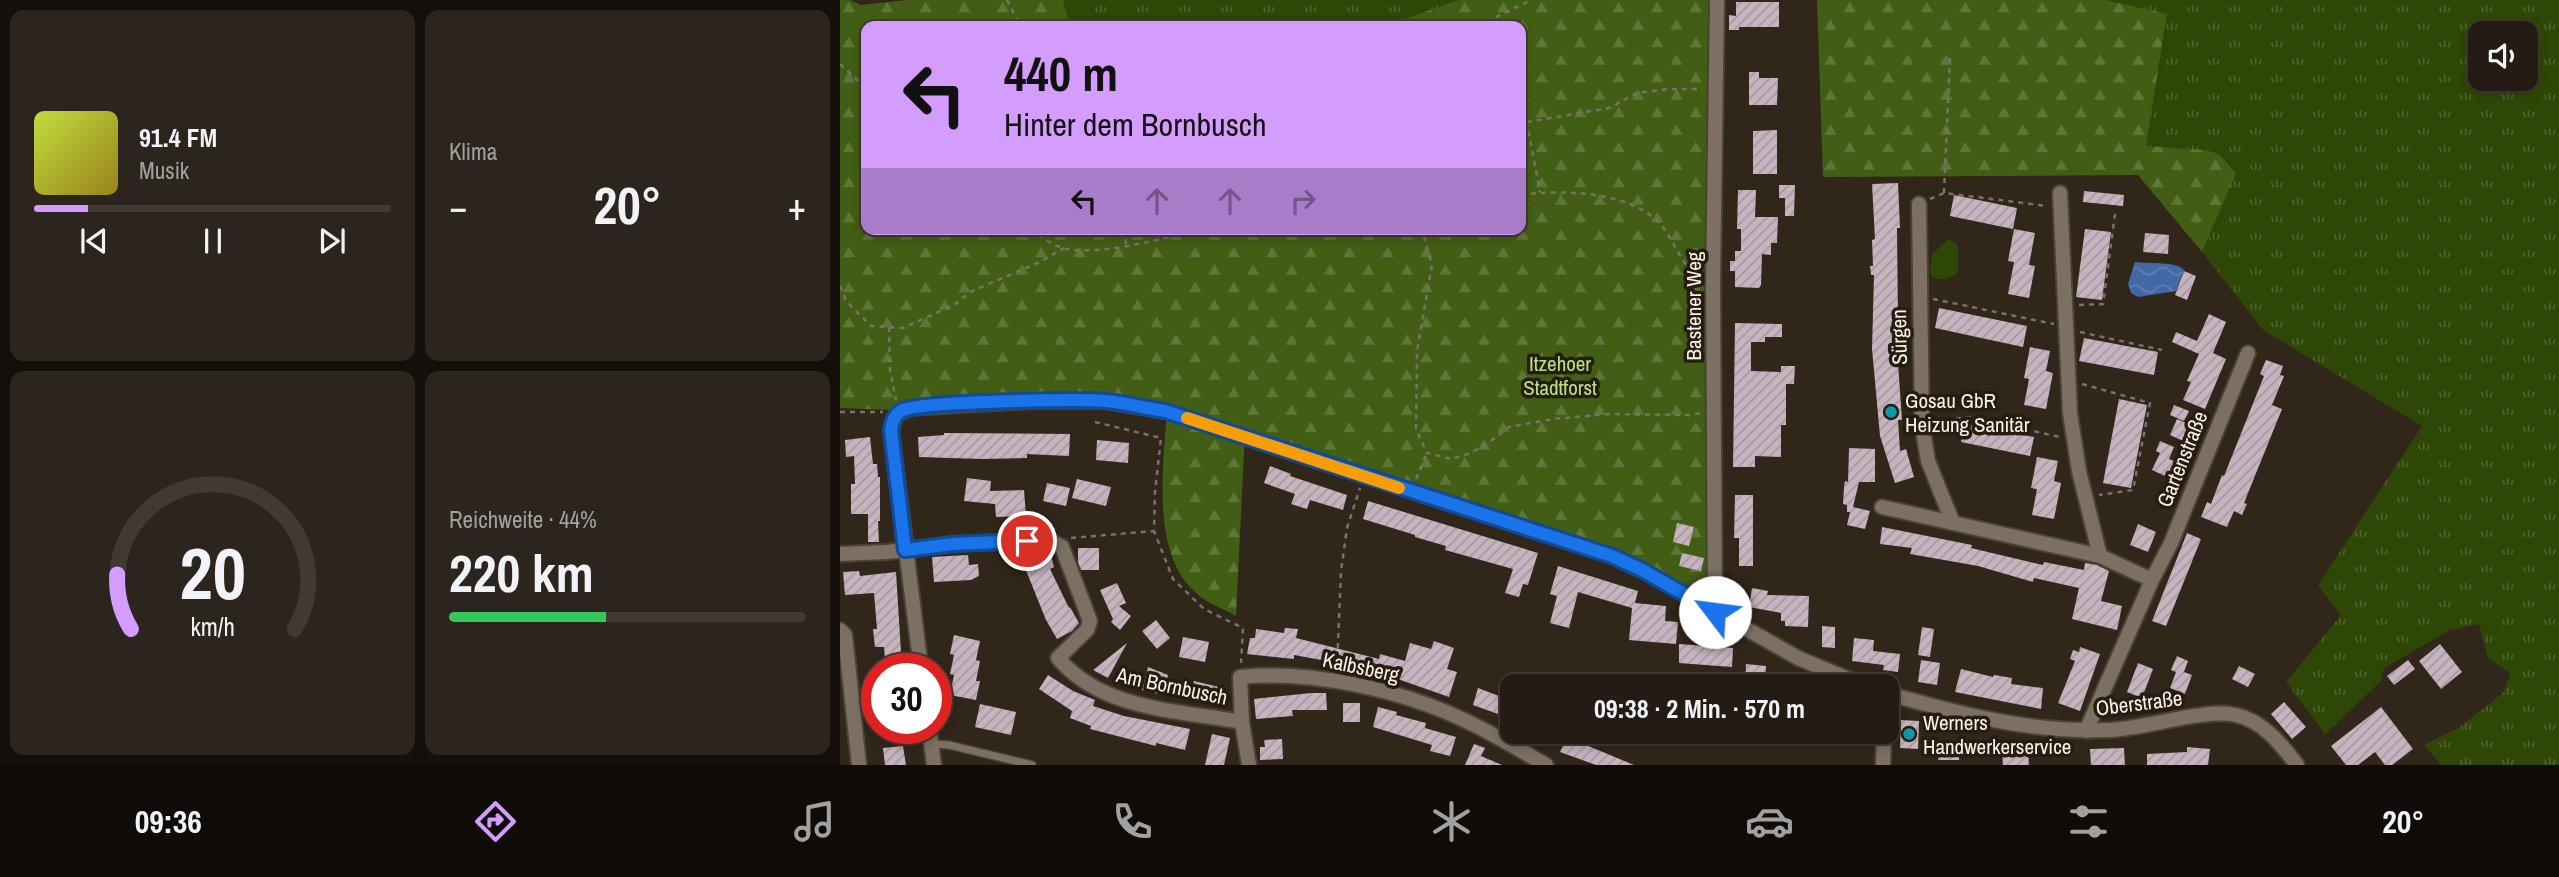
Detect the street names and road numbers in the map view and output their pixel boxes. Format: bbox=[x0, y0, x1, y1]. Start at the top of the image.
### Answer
street label: Bastener Weg bbox=[1679, 251, 1708, 360]
street label: Sürgen bbox=[1884, 309, 1914, 365]
street label: Gartenstraße bbox=[2150, 407, 2214, 511]
street label: Kalbsberg bbox=[1320, 645, 1402, 689]
street label: Am Bornbusch bbox=[1113, 660, 1230, 712]
street label: Oberstraße bbox=[2094, 683, 2184, 723]

